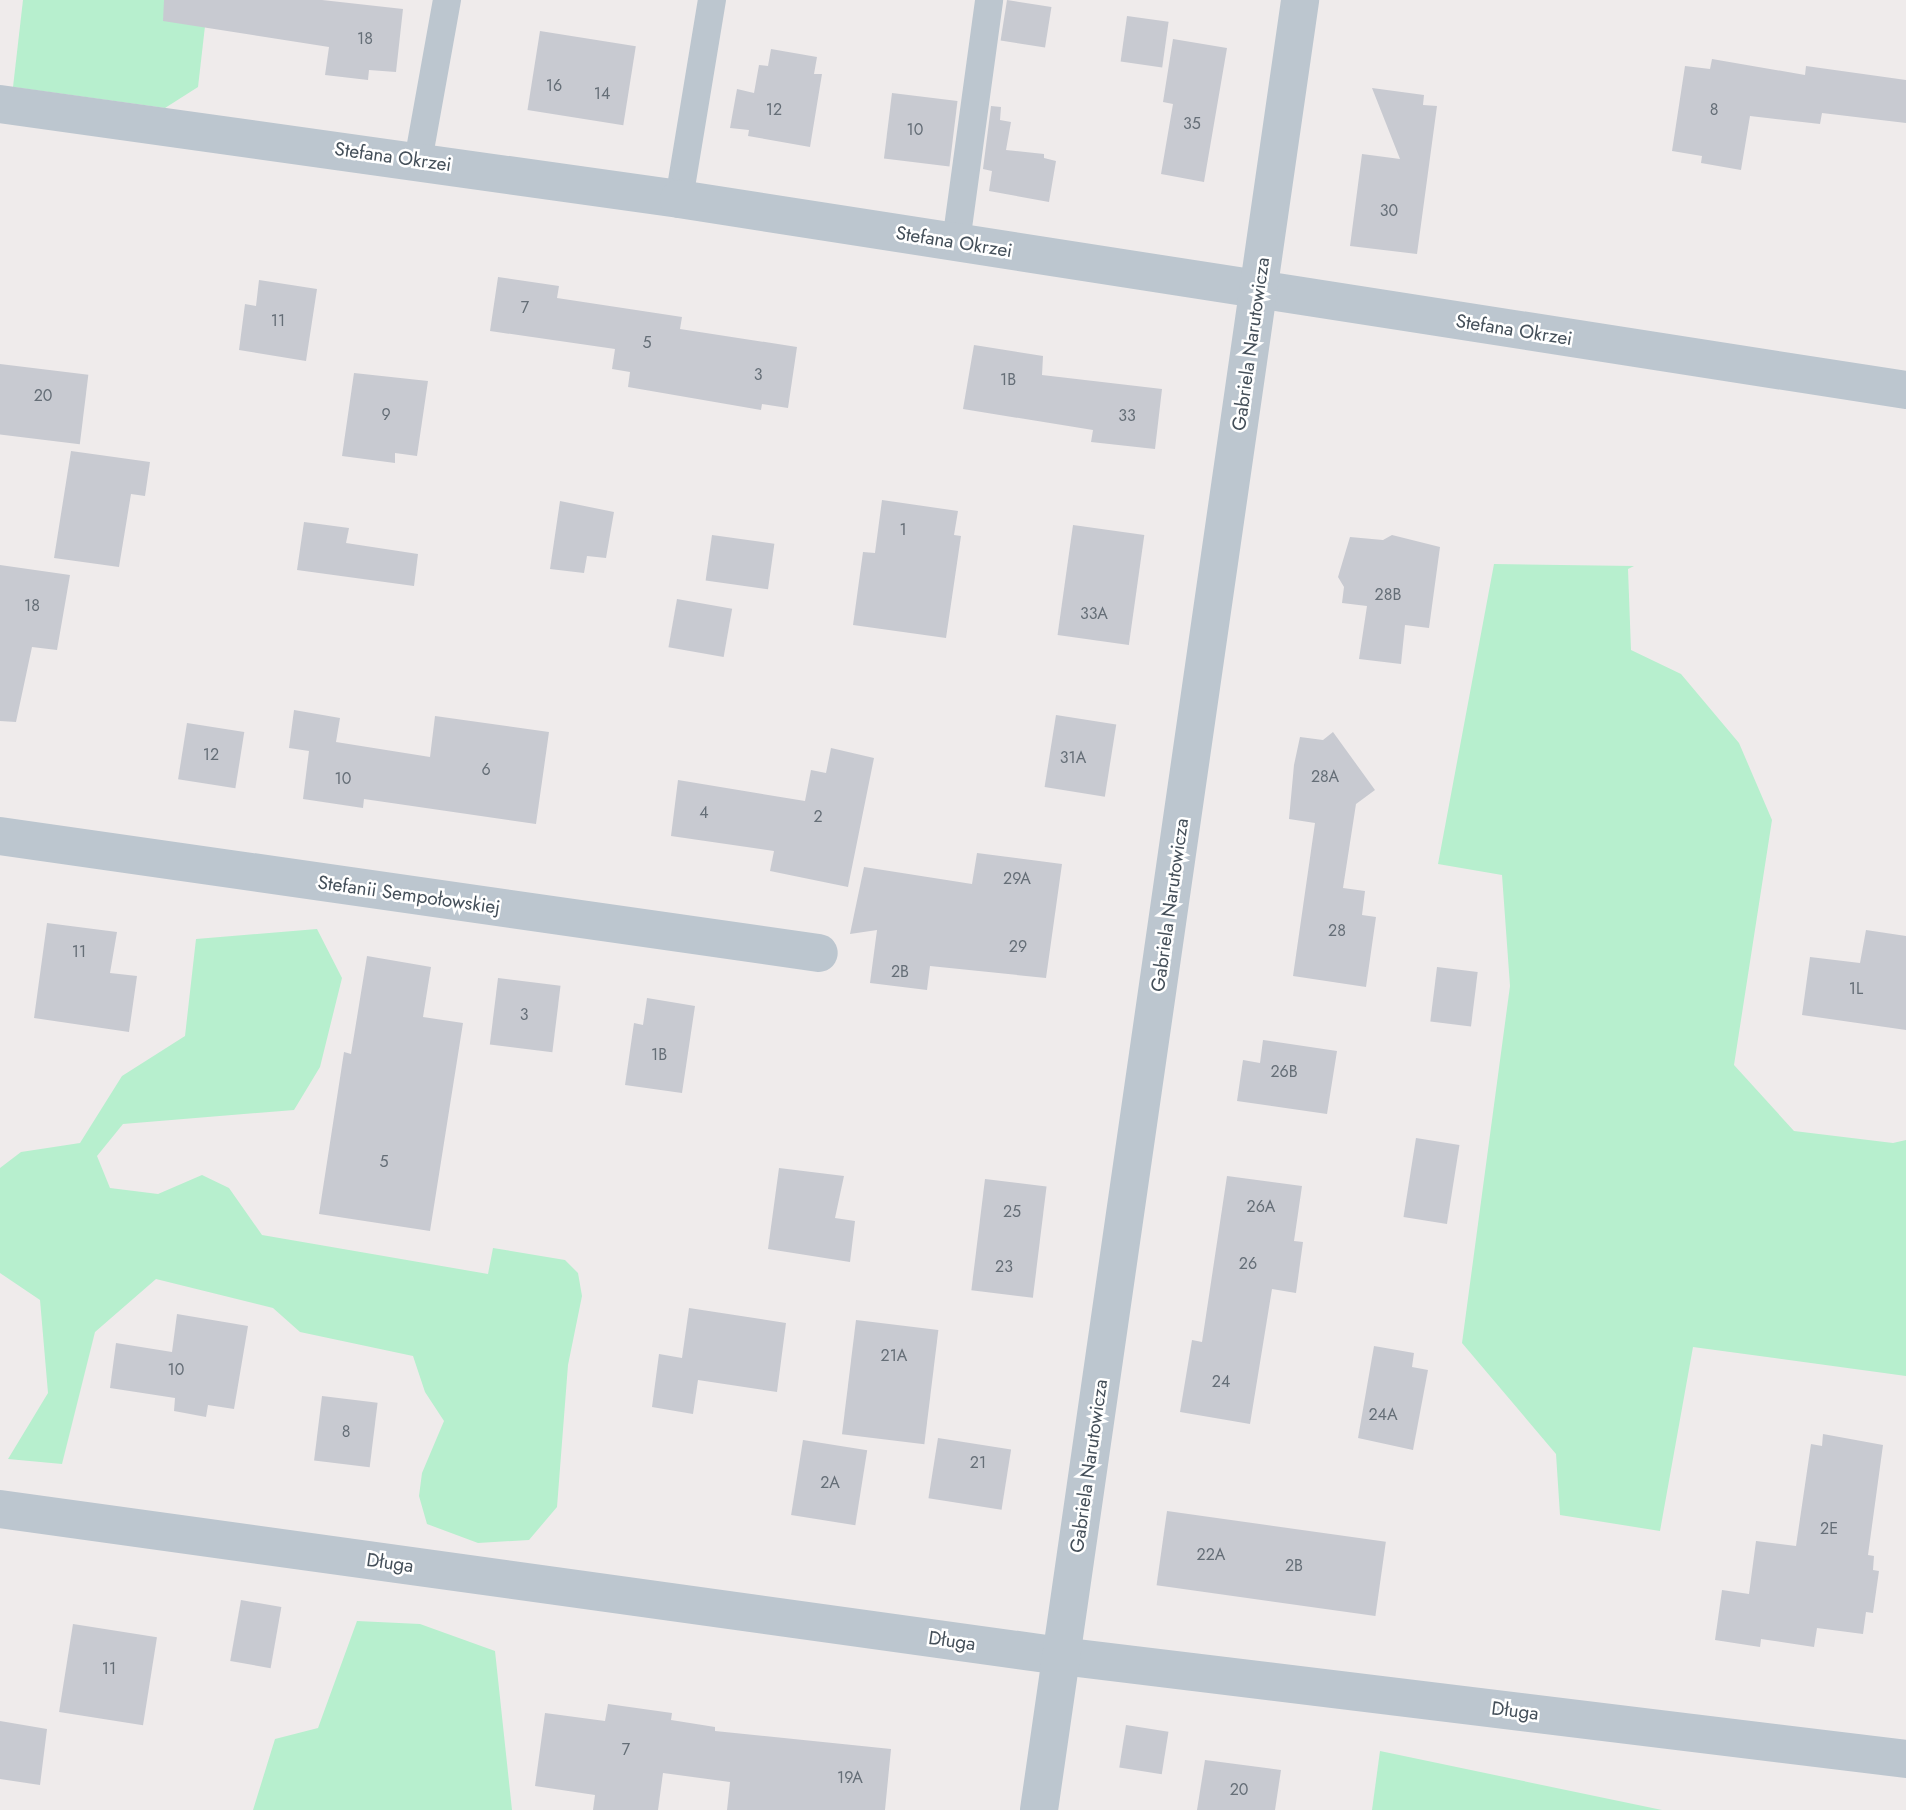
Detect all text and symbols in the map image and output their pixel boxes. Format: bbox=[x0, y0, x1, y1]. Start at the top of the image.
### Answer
house number: 18 bbox=[357, 29, 373, 49]
house number: 16 bbox=[546, 76, 562, 96]
house number: 14 bbox=[594, 84, 610, 104]
house number: 12 bbox=[766, 100, 782, 120]
house number: 8 bbox=[1710, 100, 1718, 120]
house number: 35 bbox=[1183, 114, 1201, 134]
house number: 10 bbox=[907, 120, 923, 140]
street label: Stefana Okrzei bbox=[333, 138, 453, 176]
house number: 30 bbox=[1380, 201, 1398, 221]
street label: Stefana Okrzei bbox=[894, 222, 1014, 262]
street label: Gabriela Narutowicza bbox=[1228, 256, 1274, 432]
house number: 7 bbox=[521, 298, 529, 318]
street label: Stefana Okrzei bbox=[1454, 310, 1574, 350]
house number: 11 bbox=[271, 311, 285, 331]
house number: 5 bbox=[642, 333, 652, 353]
house number: 3 bbox=[754, 365, 762, 385]
house number: 1B bbox=[1000, 370, 1016, 390]
house number: 20 bbox=[34, 386, 52, 406]
house number: 9 bbox=[381, 405, 391, 425]
house number: 33 bbox=[1118, 406, 1136, 426]
house number: 1 bbox=[899, 520, 907, 540]
house number: 28B bbox=[1375, 585, 1401, 605]
house number: 18 bbox=[24, 596, 40, 616]
house number: 33A bbox=[1080, 604, 1108, 624]
house number: 12 bbox=[203, 745, 219, 765]
house number: 31A bbox=[1060, 748, 1086, 768]
house number: 6 bbox=[481, 760, 491, 780]
house number: 28A bbox=[1311, 767, 1339, 787]
house number: 10 bbox=[335, 769, 351, 789]
house number: 4 bbox=[699, 803, 709, 823]
house number: 2 bbox=[813, 807, 823, 827]
street label: Gabriela Narutowicza bbox=[1147, 817, 1193, 993]
house number: 29A bbox=[1003, 869, 1031, 889]
street label: Stefanii Sempołowskiej bbox=[316, 871, 502, 919]
house number: 28 bbox=[1328, 921, 1346, 941]
house number: 29 bbox=[1009, 937, 1027, 957]
house number: 11 bbox=[72, 942, 86, 962]
house number: 2B bbox=[891, 962, 909, 982]
house number: 1L bbox=[1849, 979, 1863, 999]
house number: 3 bbox=[520, 1005, 528, 1025]
house number: 1B bbox=[651, 1045, 667, 1065]
house number: 26B bbox=[1270, 1062, 1298, 1082]
house number: 5 bbox=[379, 1152, 389, 1172]
house number: 26A bbox=[1247, 1197, 1275, 1217]
house number: 25 bbox=[1003, 1202, 1021, 1222]
house number: 26 bbox=[1239, 1254, 1257, 1274]
house number: 23 bbox=[995, 1257, 1013, 1277]
house number: 21A bbox=[881, 1346, 907, 1366]
house number: 10 bbox=[168, 1360, 184, 1380]
house number: 24 bbox=[1212, 1372, 1230, 1392]
street label: Gabriela Narutowicza bbox=[1066, 1378, 1112, 1554]
house number: 24A bbox=[1369, 1405, 1397, 1425]
house number: 8 bbox=[342, 1422, 350, 1442]
house number: 21 bbox=[970, 1453, 986, 1473]
house number: 2A bbox=[820, 1473, 840, 1493]
house number: 2E bbox=[1820, 1519, 1838, 1539]
house number: 22A bbox=[1197, 1545, 1225, 1565]
street label: Długa bbox=[365, 1548, 415, 1578]
house number: 2B bbox=[1285, 1556, 1303, 1576]
street label: Długa bbox=[927, 1626, 977, 1656]
house number: 11 bbox=[102, 1659, 116, 1679]
street label: Długa bbox=[1490, 1697, 1540, 1725]
house number: 7 bbox=[622, 1740, 630, 1760]
house number: 19A bbox=[837, 1768, 863, 1788]
house number: 20 bbox=[1230, 1780, 1248, 1800]

